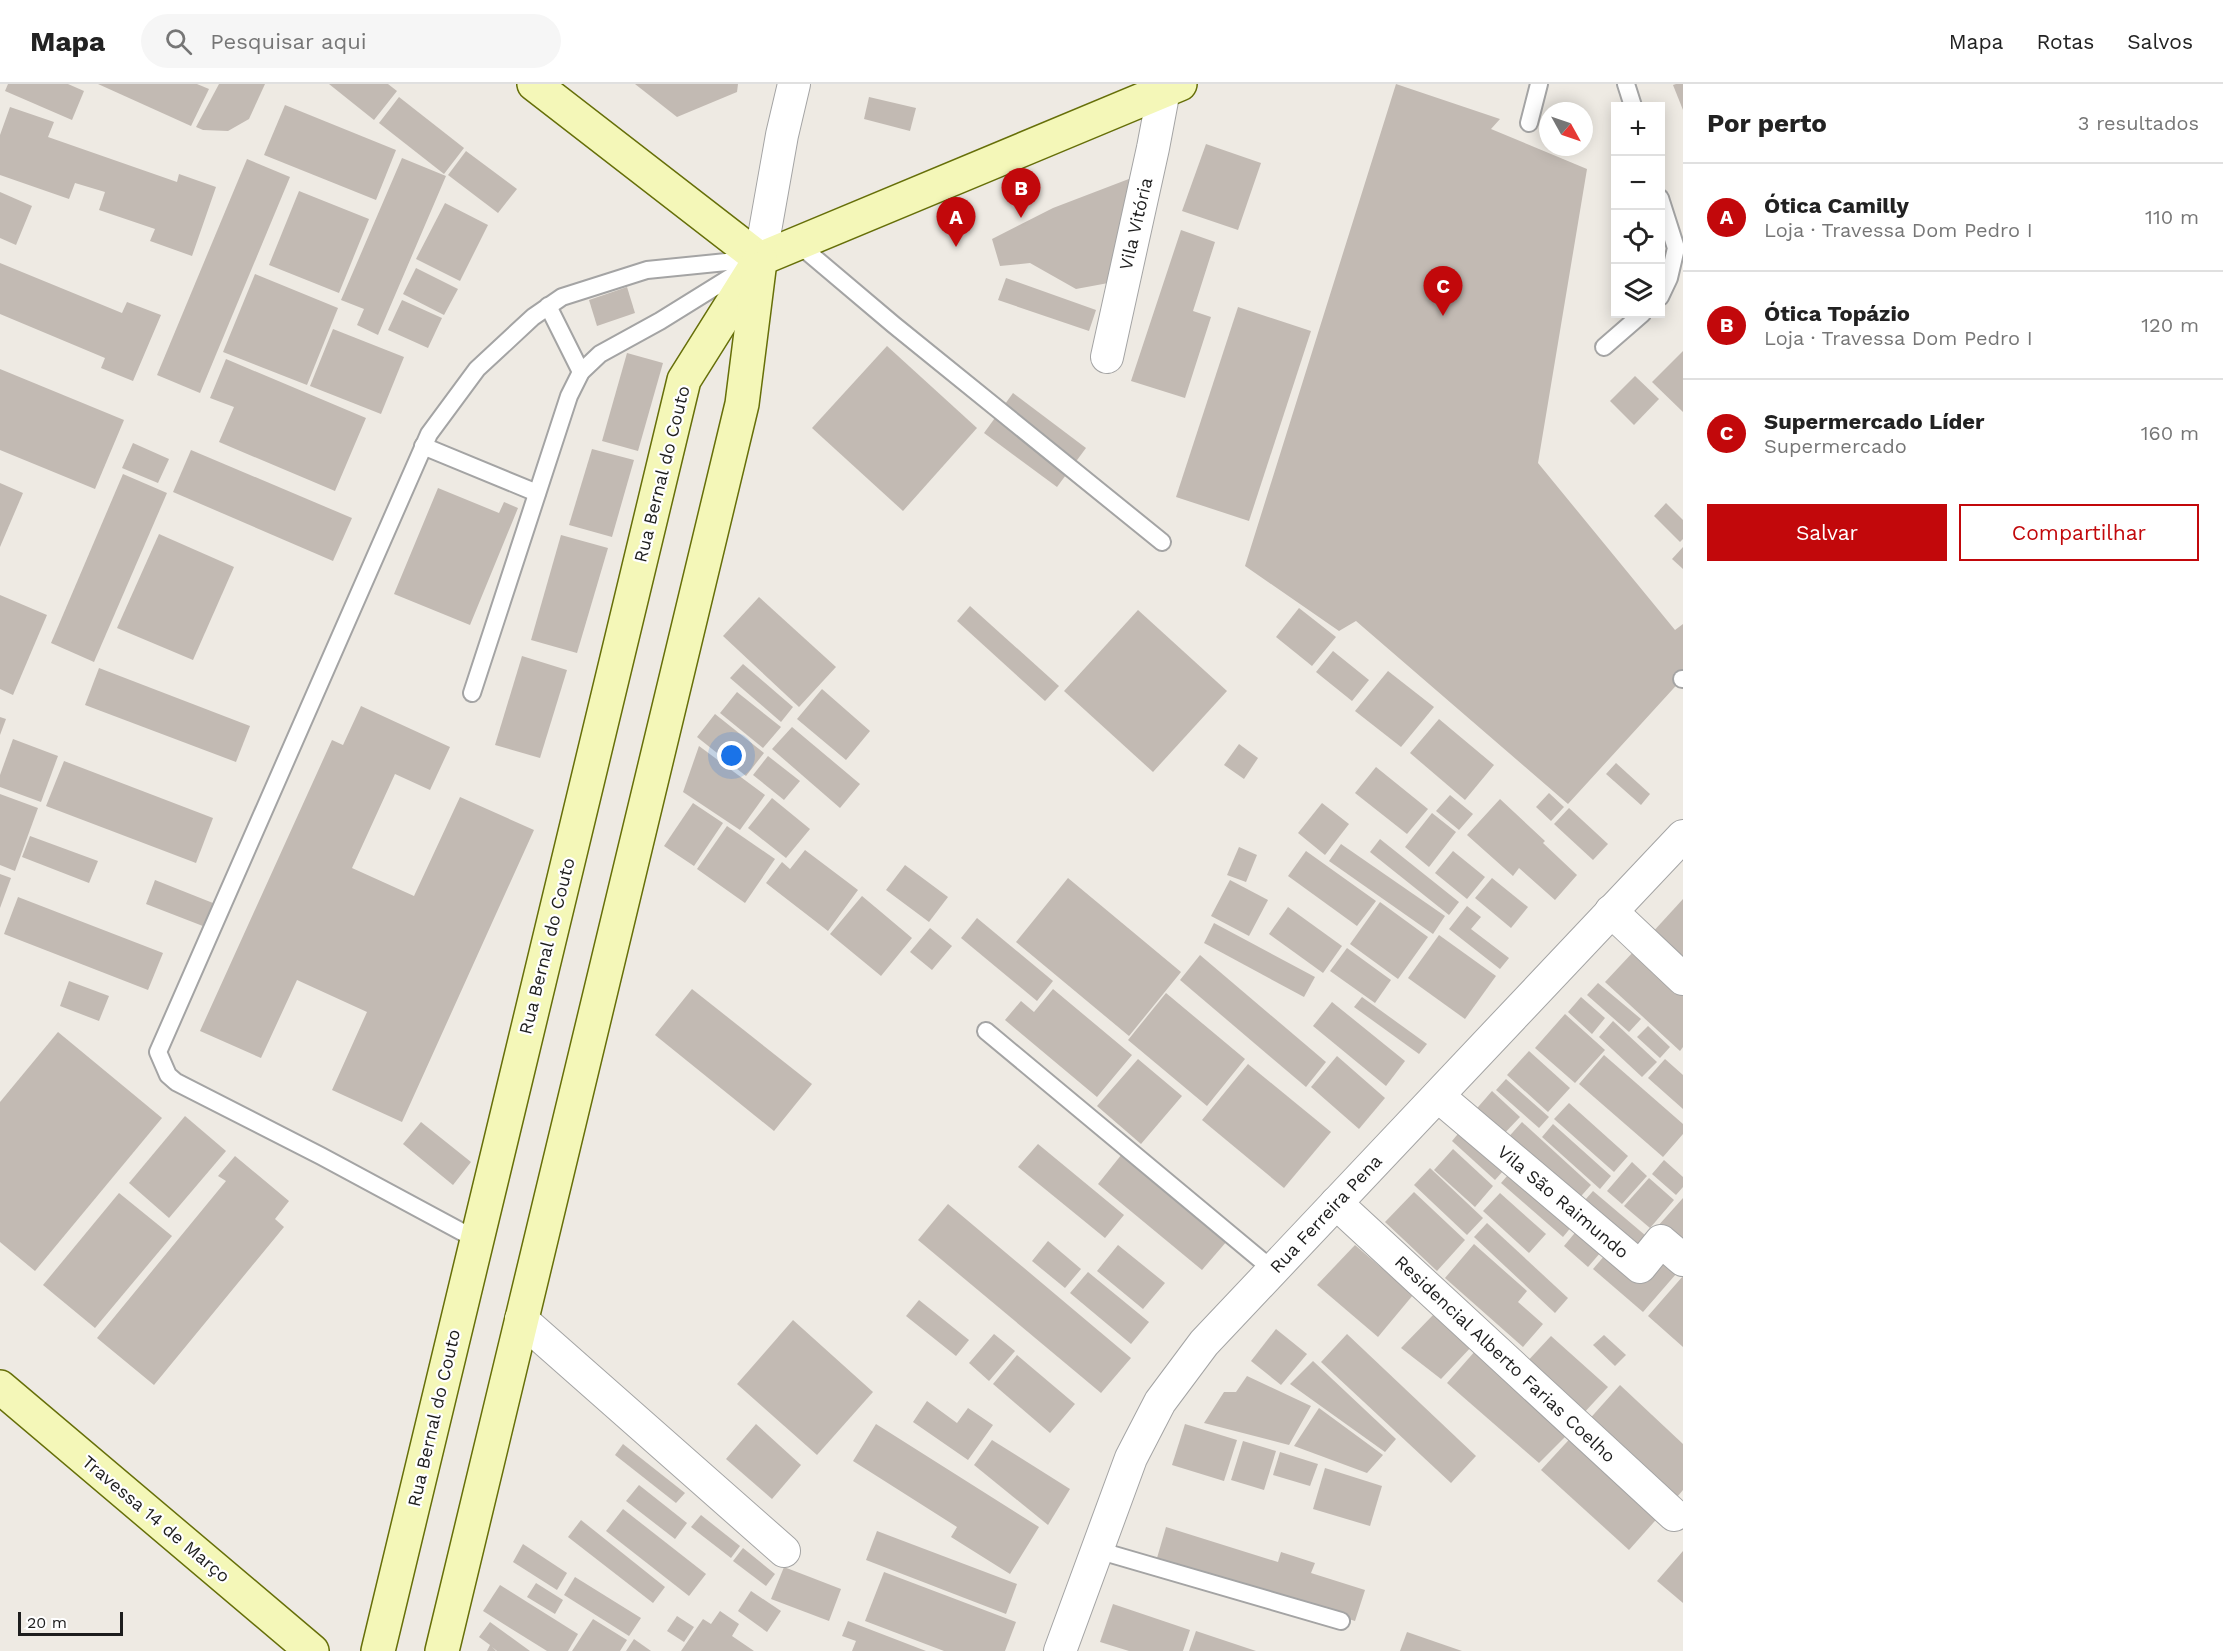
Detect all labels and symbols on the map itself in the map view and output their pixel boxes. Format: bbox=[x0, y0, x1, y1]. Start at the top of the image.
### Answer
north arrow bbox=[1539, 102, 1593, 156]
pin: B bbox=[1002, 168, 1040, 218]
street label: Vila Vitória bbox=[1115, 176, 1156, 272]
pin: A bbox=[936, 198, 976, 247]
pin: C bbox=[1424, 266, 1462, 316]
street label: Rua Bernal do Couto bbox=[629, 383, 694, 564]
your location bbox=[717, 741, 746, 770]
street label: Rua Bernal do Couto bbox=[514, 855, 579, 1036]
street label: Vila São Raimundo bbox=[1493, 1141, 1633, 1263]
street label: Rua Ferreira Pena bbox=[1265, 1150, 1386, 1277]
street label: Residencial Alberto Farias Coelho bbox=[1391, 1251, 1620, 1467]
street label: Rua Bernal do Couto bbox=[403, 1327, 464, 1509]
street label: Travessa 14 de Março bbox=[78, 1451, 234, 1587]
scale bar bbox=[18, 1609, 123, 1636]

